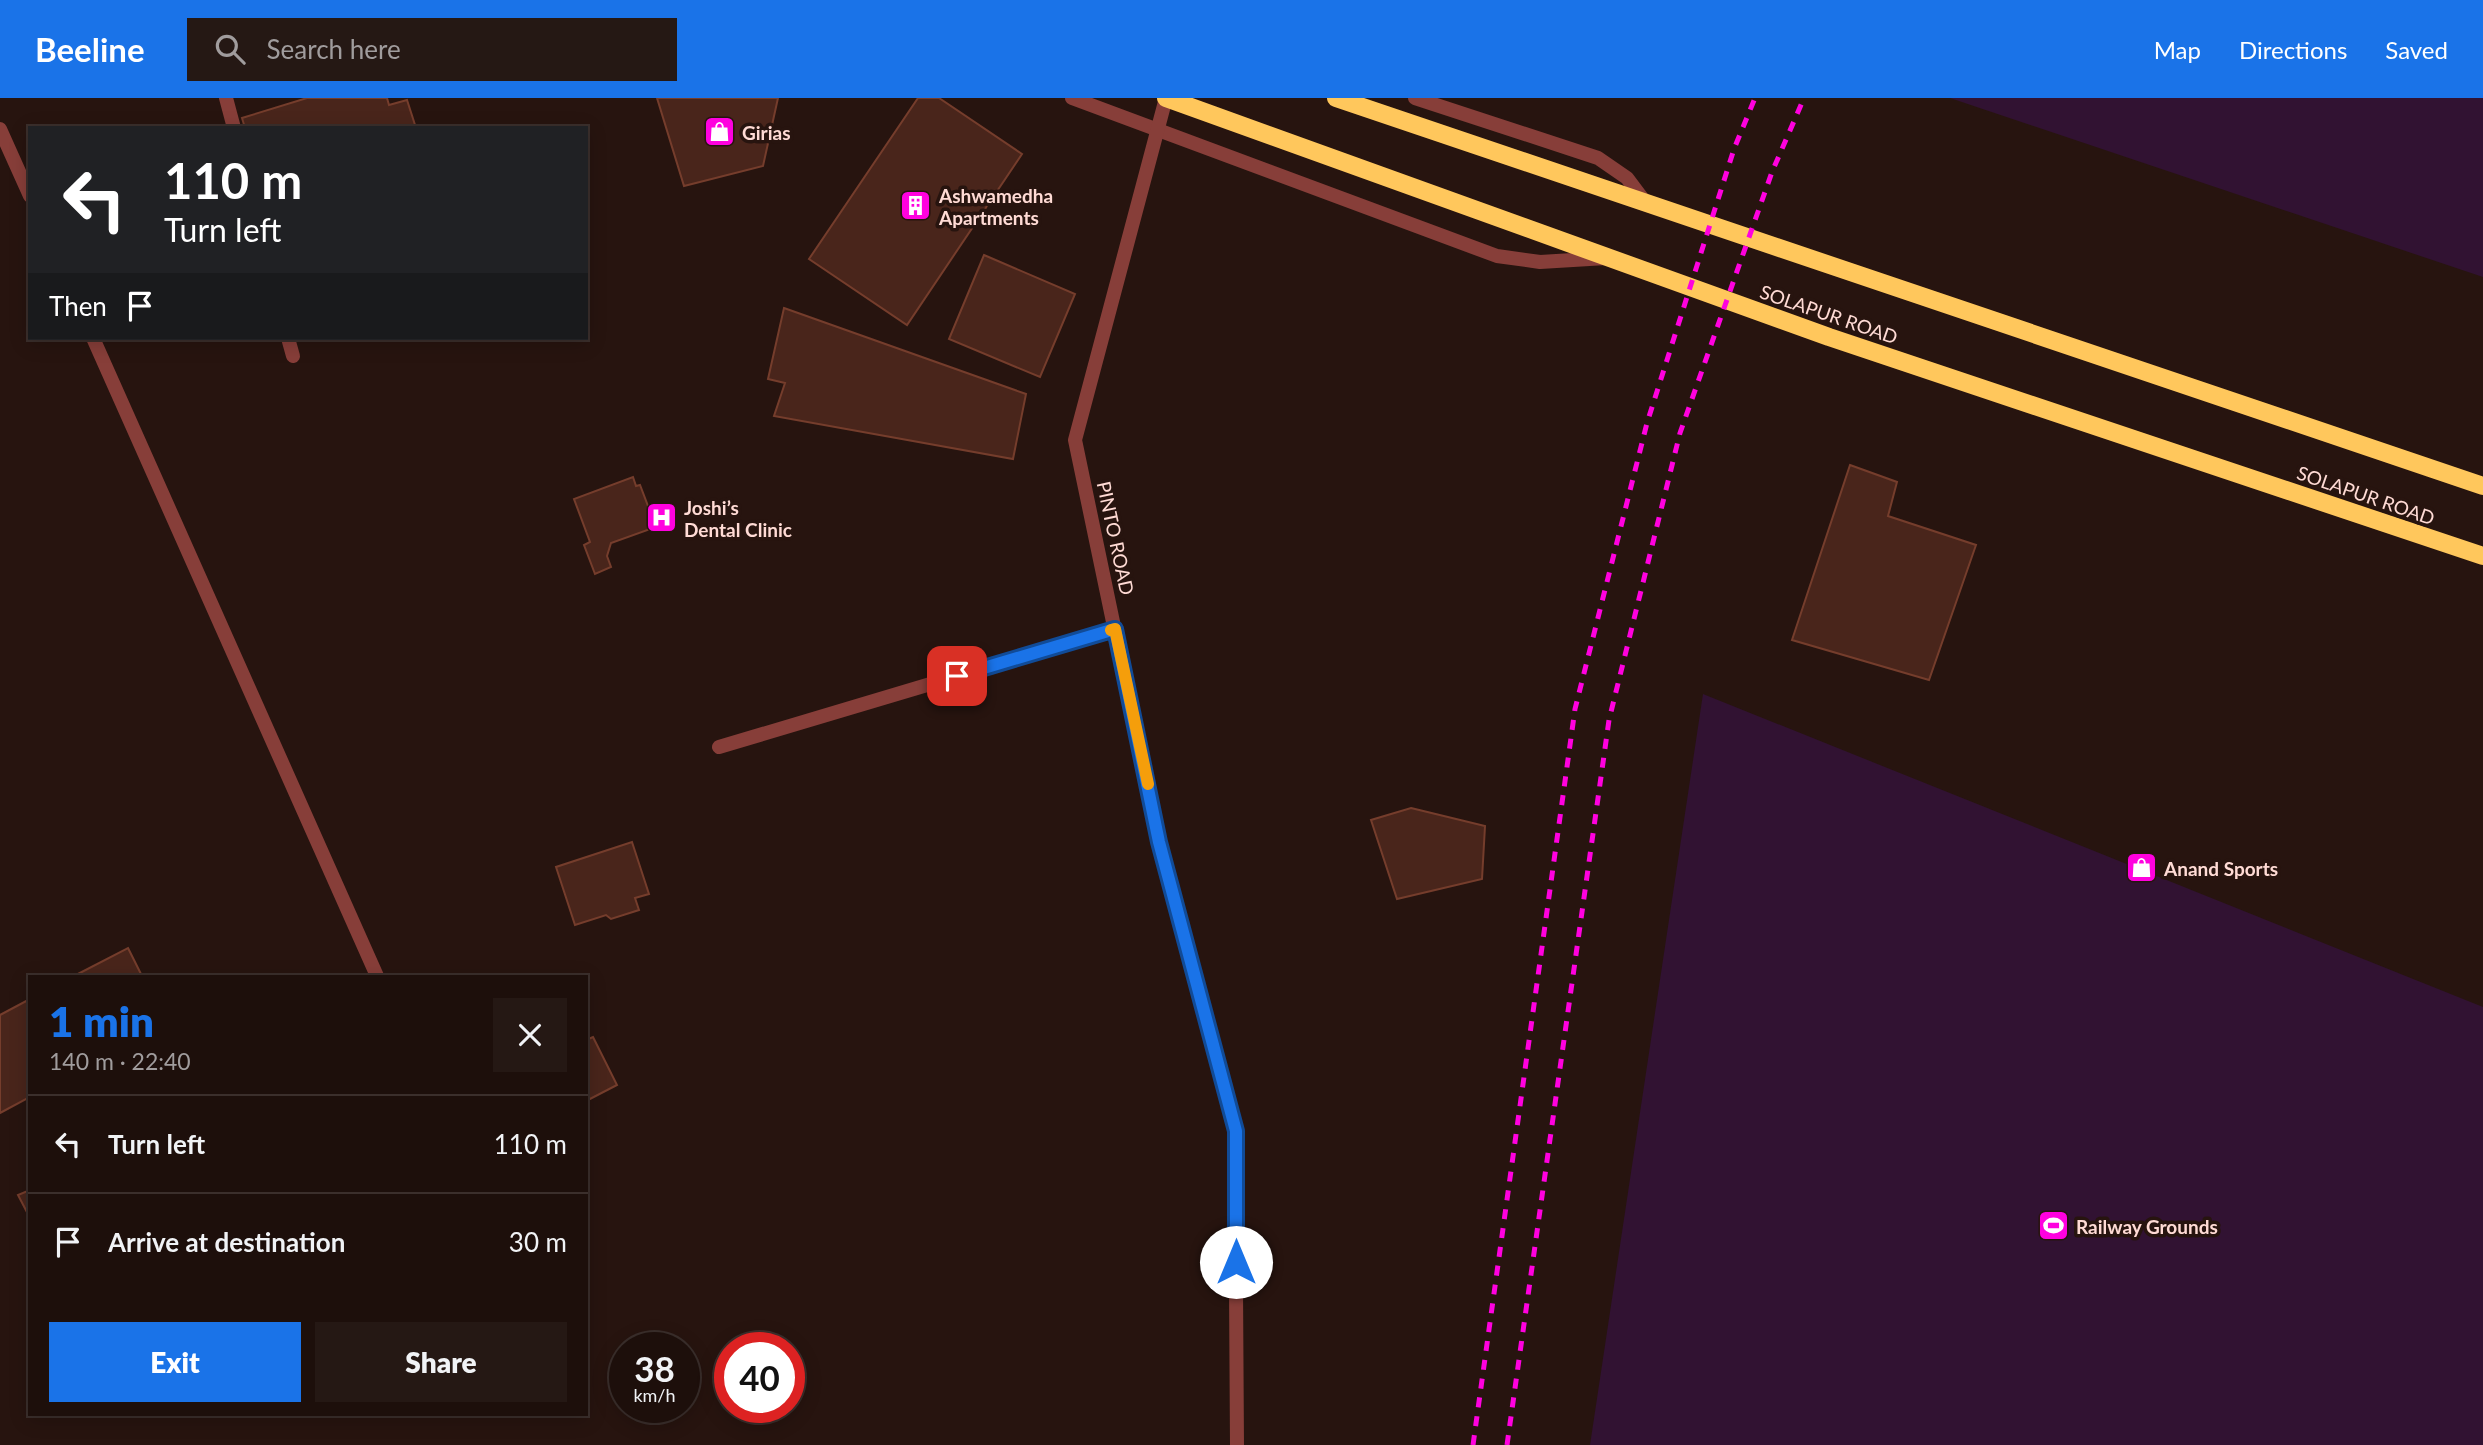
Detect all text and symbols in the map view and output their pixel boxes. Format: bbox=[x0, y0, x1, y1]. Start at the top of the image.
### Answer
search box bbox=[187, 18, 677, 81]
text: Beeline bbox=[35, 29, 145, 69]
icon: search bbox=[211, 30, 249, 68]
text: Search here bbox=[267, 33, 401, 65]
text: Map bbox=[2154, 35, 2201, 64]
text: Directions bbox=[2239, 35, 2347, 64]
text: Saved bbox=[2385, 35, 2448, 64]
shop icon: Girias bbox=[702, 115, 736, 149]
place label: Girias bbox=[742, 121, 791, 144]
text: 110 m bbox=[164, 151, 302, 209]
icon: left bbox=[49, 154, 140, 245]
place label: Ashwamedha Apartments bbox=[938, 184, 1053, 229]
building icon: Ashwamedha Apartments bbox=[899, 189, 933, 223]
text: Turn left bbox=[164, 210, 281, 249]
street label: SOLAPUR ROAD bbox=[1757, 280, 1901, 348]
icon: arrive bbox=[121, 287, 159, 325]
text: Then bbox=[49, 290, 107, 322]
street label: SOLAPUR ROAD bbox=[2294, 461, 2438, 529]
street label: PINTO ROAD bbox=[1093, 479, 1139, 597]
place label: Joshi’s Dental Clinic bbox=[684, 496, 792, 541]
hospital icon: Joshi’s Dental Clinic bbox=[644, 501, 678, 535]
pin bbox=[927, 646, 987, 706]
icon: arrive bbox=[938, 657, 976, 695]
shop icon: Anand Sports bbox=[2124, 851, 2158, 885]
place label: Anand Sports bbox=[2163, 857, 2278, 880]
text: 1 min bbox=[49, 996, 154, 1046]
button: close bbox=[493, 998, 567, 1072]
text: 140 m · 22:40 bbox=[49, 1047, 191, 1075]
icon: left bbox=[49, 1125, 87, 1163]
text: Turn left bbox=[108, 1128, 205, 1160]
text: 110 m bbox=[494, 1128, 567, 1160]
sports icon: Railway Grounds bbox=[2036, 1209, 2070, 1243]
place label: Railway Grounds bbox=[2076, 1215, 2218, 1238]
icon: arrive bbox=[49, 1223, 87, 1261]
position arrow bbox=[1199, 1225, 1273, 1299]
text: Arrive at destination bbox=[108, 1226, 345, 1258]
text: 30 m bbox=[509, 1226, 567, 1258]
button: Exit bbox=[49, 1322, 301, 1402]
button: Share bbox=[315, 1322, 567, 1402]
speed limit sign: 40 bbox=[714, 1332, 805, 1423]
text: 38 bbox=[634, 1347, 675, 1389]
text: km/h bbox=[633, 1384, 676, 1406]

